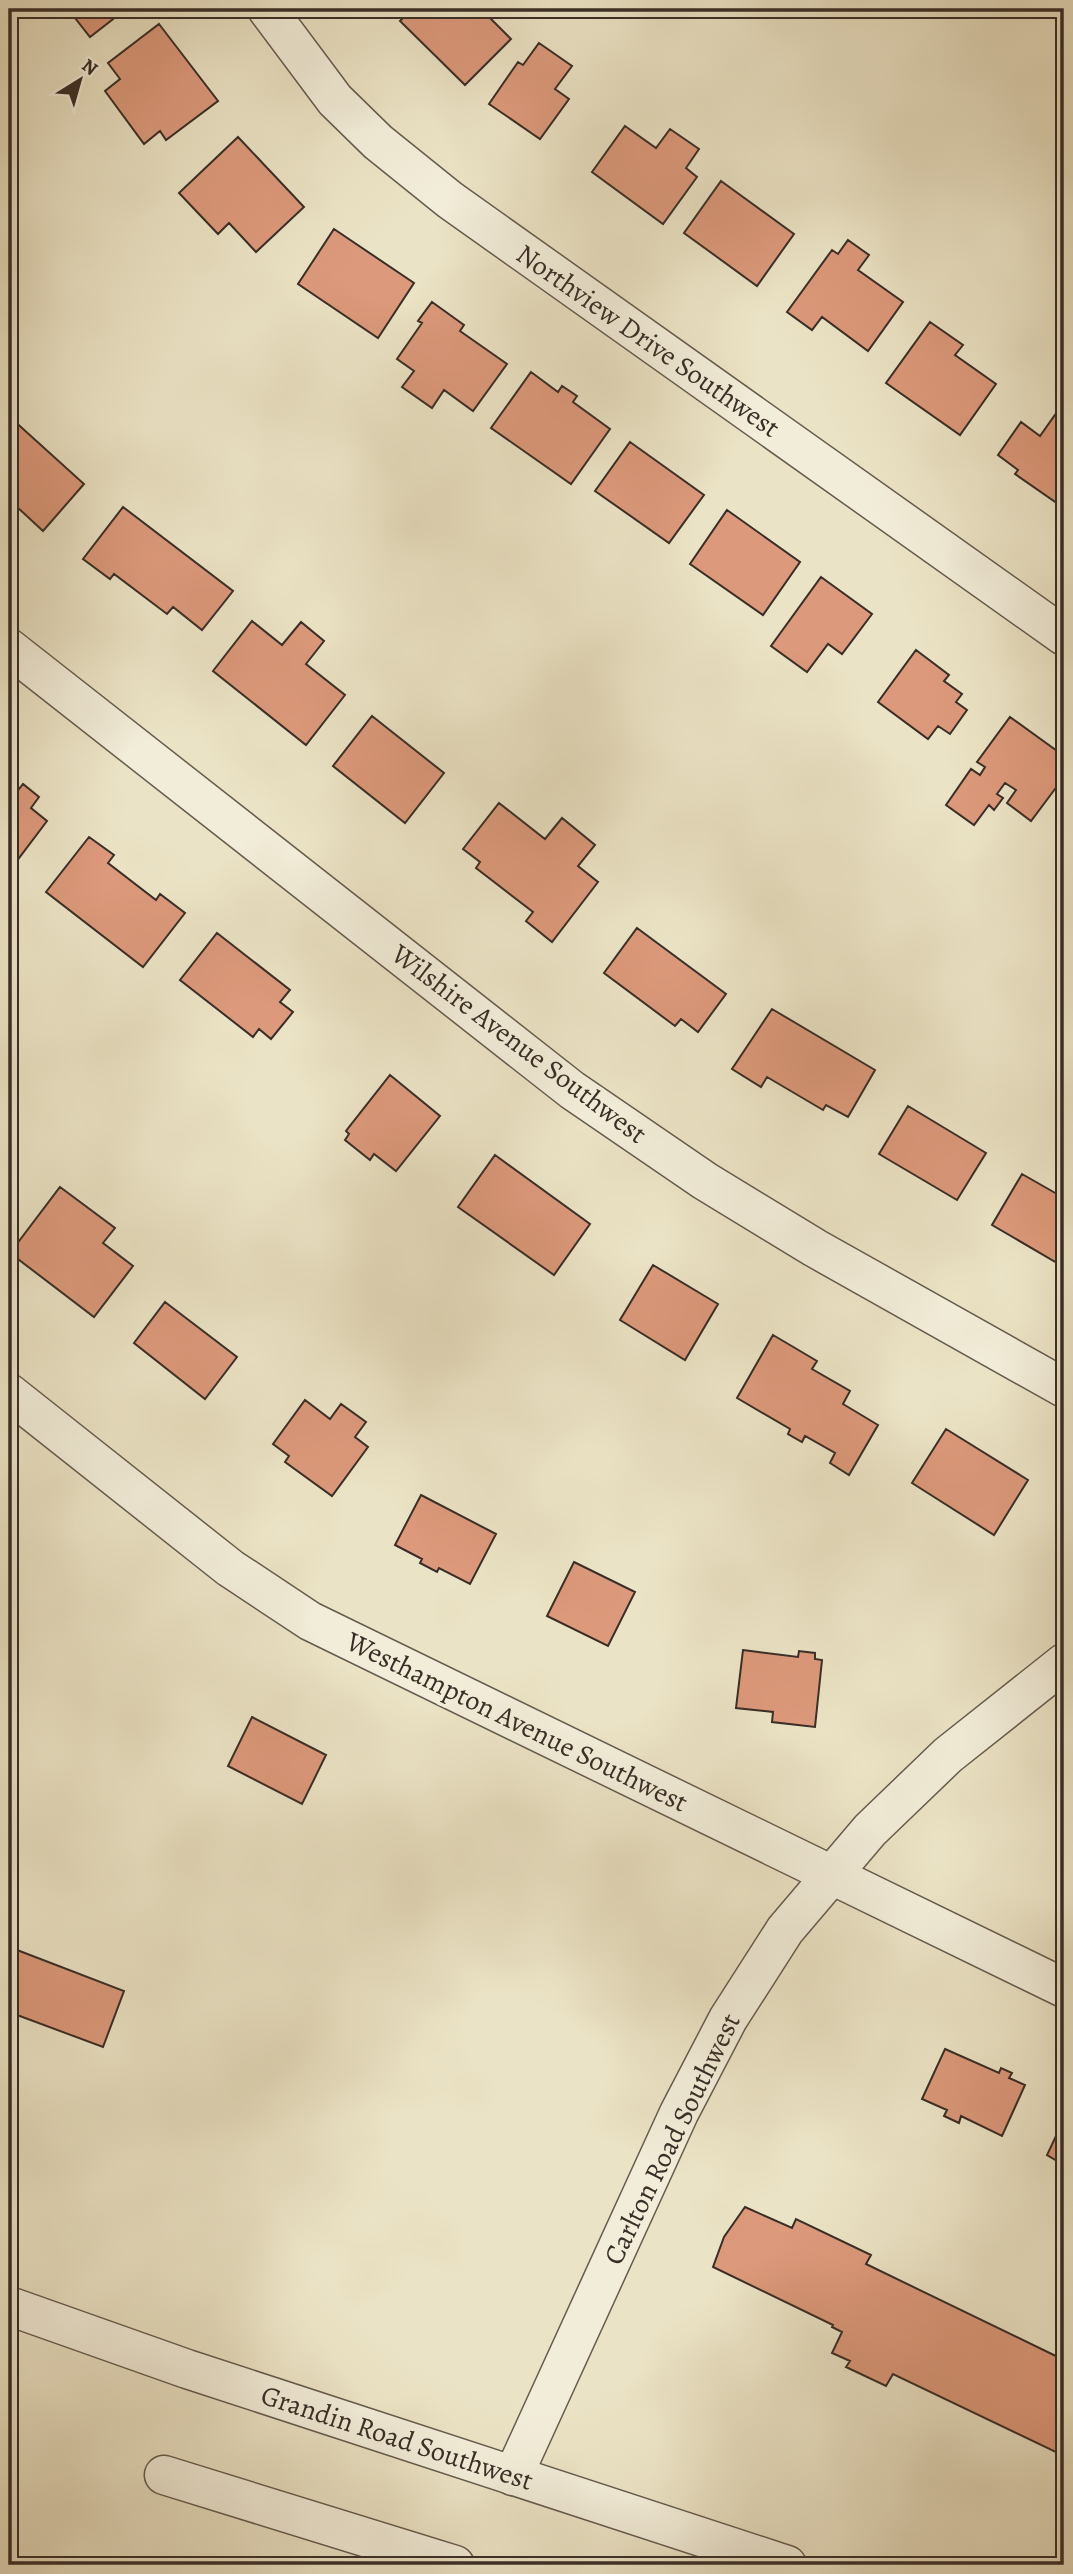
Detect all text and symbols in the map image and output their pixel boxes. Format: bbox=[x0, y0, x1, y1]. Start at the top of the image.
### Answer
north arrow bbox=[46, 46, 116, 116]
text: N bbox=[76, 53, 103, 82]
street label: Northview Drive Southwest bbox=[509, 235, 787, 447]
street label: Wilshire Avenue Southwest bbox=[383, 935, 654, 1153]
street label: Westhampton Avenue Southwest bbox=[339, 1622, 694, 1821]
street label: Carlton Road Southwest bbox=[595, 2007, 749, 2271]
street label: Grandin Road Southwest bbox=[256, 2376, 538, 2500]

